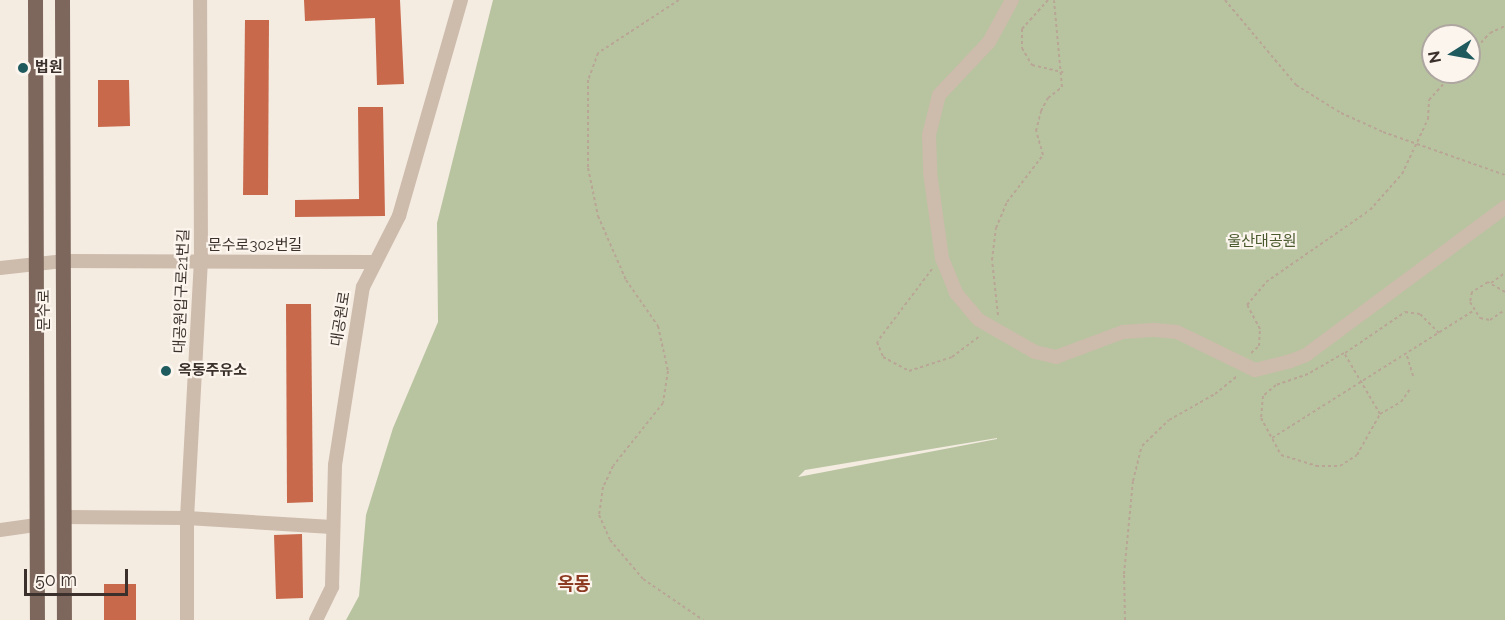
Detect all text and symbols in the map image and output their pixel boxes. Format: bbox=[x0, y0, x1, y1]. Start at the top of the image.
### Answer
north arrow bbox=[1421, 24, 1481, 84]
text: N bbox=[1424, 49, 1445, 65]
place label: 법원 bbox=[35, 59, 63, 77]
marker: 법원 bbox=[16, 61, 30, 75]
street label: 대공원입구로21번길 bbox=[171, 228, 193, 354]
park label: 울산대공원 bbox=[1228, 233, 1296, 251]
street label: 문수로302번길 bbox=[208, 237, 302, 255]
street label: 문수로 bbox=[36, 289, 54, 331]
street label: 대공원로 bbox=[328, 290, 354, 348]
place label: 옥동주유소 bbox=[178, 362, 247, 380]
marker: 옥동주유소 bbox=[159, 364, 173, 378]
scale bar bbox=[27, 557, 130, 595]
text: 50 m bbox=[35, 569, 77, 590]
district label: 옥동 bbox=[557, 573, 591, 595]

